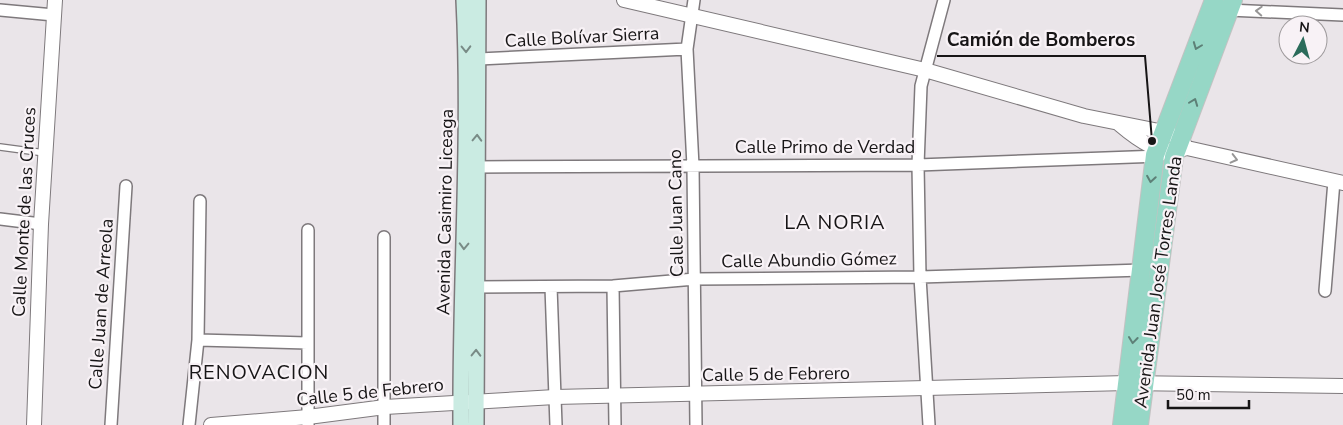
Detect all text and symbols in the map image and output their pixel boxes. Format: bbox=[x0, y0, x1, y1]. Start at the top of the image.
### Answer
one-way arrow bbox=[1255, 6, 1263, 16]
north arrow bbox=[1278, 15, 1328, 65]
text: N bbox=[1298, 18, 1311, 38]
street label: Calle Bolívar Sierra bbox=[504, 21, 660, 53]
callout: Camión de Bomberos bbox=[937, 22, 1145, 56]
text: Camión de Bomberos bbox=[947, 27, 1135, 53]
one-way arrow bbox=[1193, 41, 1203, 49]
one-way arrow bbox=[461, 45, 471, 53]
one-way arrow bbox=[1187, 98, 1198, 107]
street label: Calle Monte de las Cruces bbox=[7, 106, 41, 318]
street label: Avenida Casimiro Liceaga bbox=[431, 109, 459, 315]
one-way arrow bbox=[472, 134, 482, 142]
street label: Calle Primo de Verdad bbox=[735, 135, 915, 159]
street label: Calle Juan Cano bbox=[663, 149, 689, 277]
one-way arrow bbox=[1229, 153, 1238, 164]
street label: Avenida Juan José Torres Landa bbox=[1128, 155, 1188, 409]
one-way arrow bbox=[1146, 175, 1156, 183]
district label: LA NORIA bbox=[784, 209, 886, 236]
street label: Calle Juan de Arreola bbox=[83, 218, 119, 390]
one-way arrow bbox=[459, 242, 470, 250]
street label: Calle Abundio Gómez bbox=[721, 246, 897, 274]
one-way arrow bbox=[1128, 336, 1138, 345]
one-way arrow bbox=[471, 349, 481, 357]
district label: RENOVACION bbox=[189, 359, 329, 386]
street label: Calle 5 de Febrero bbox=[702, 361, 850, 387]
street label: Calle 5 de Febrero bbox=[295, 372, 445, 412]
scale bar bbox=[1168, 378, 1249, 410]
text: 50 m bbox=[1176, 385, 1211, 405]

